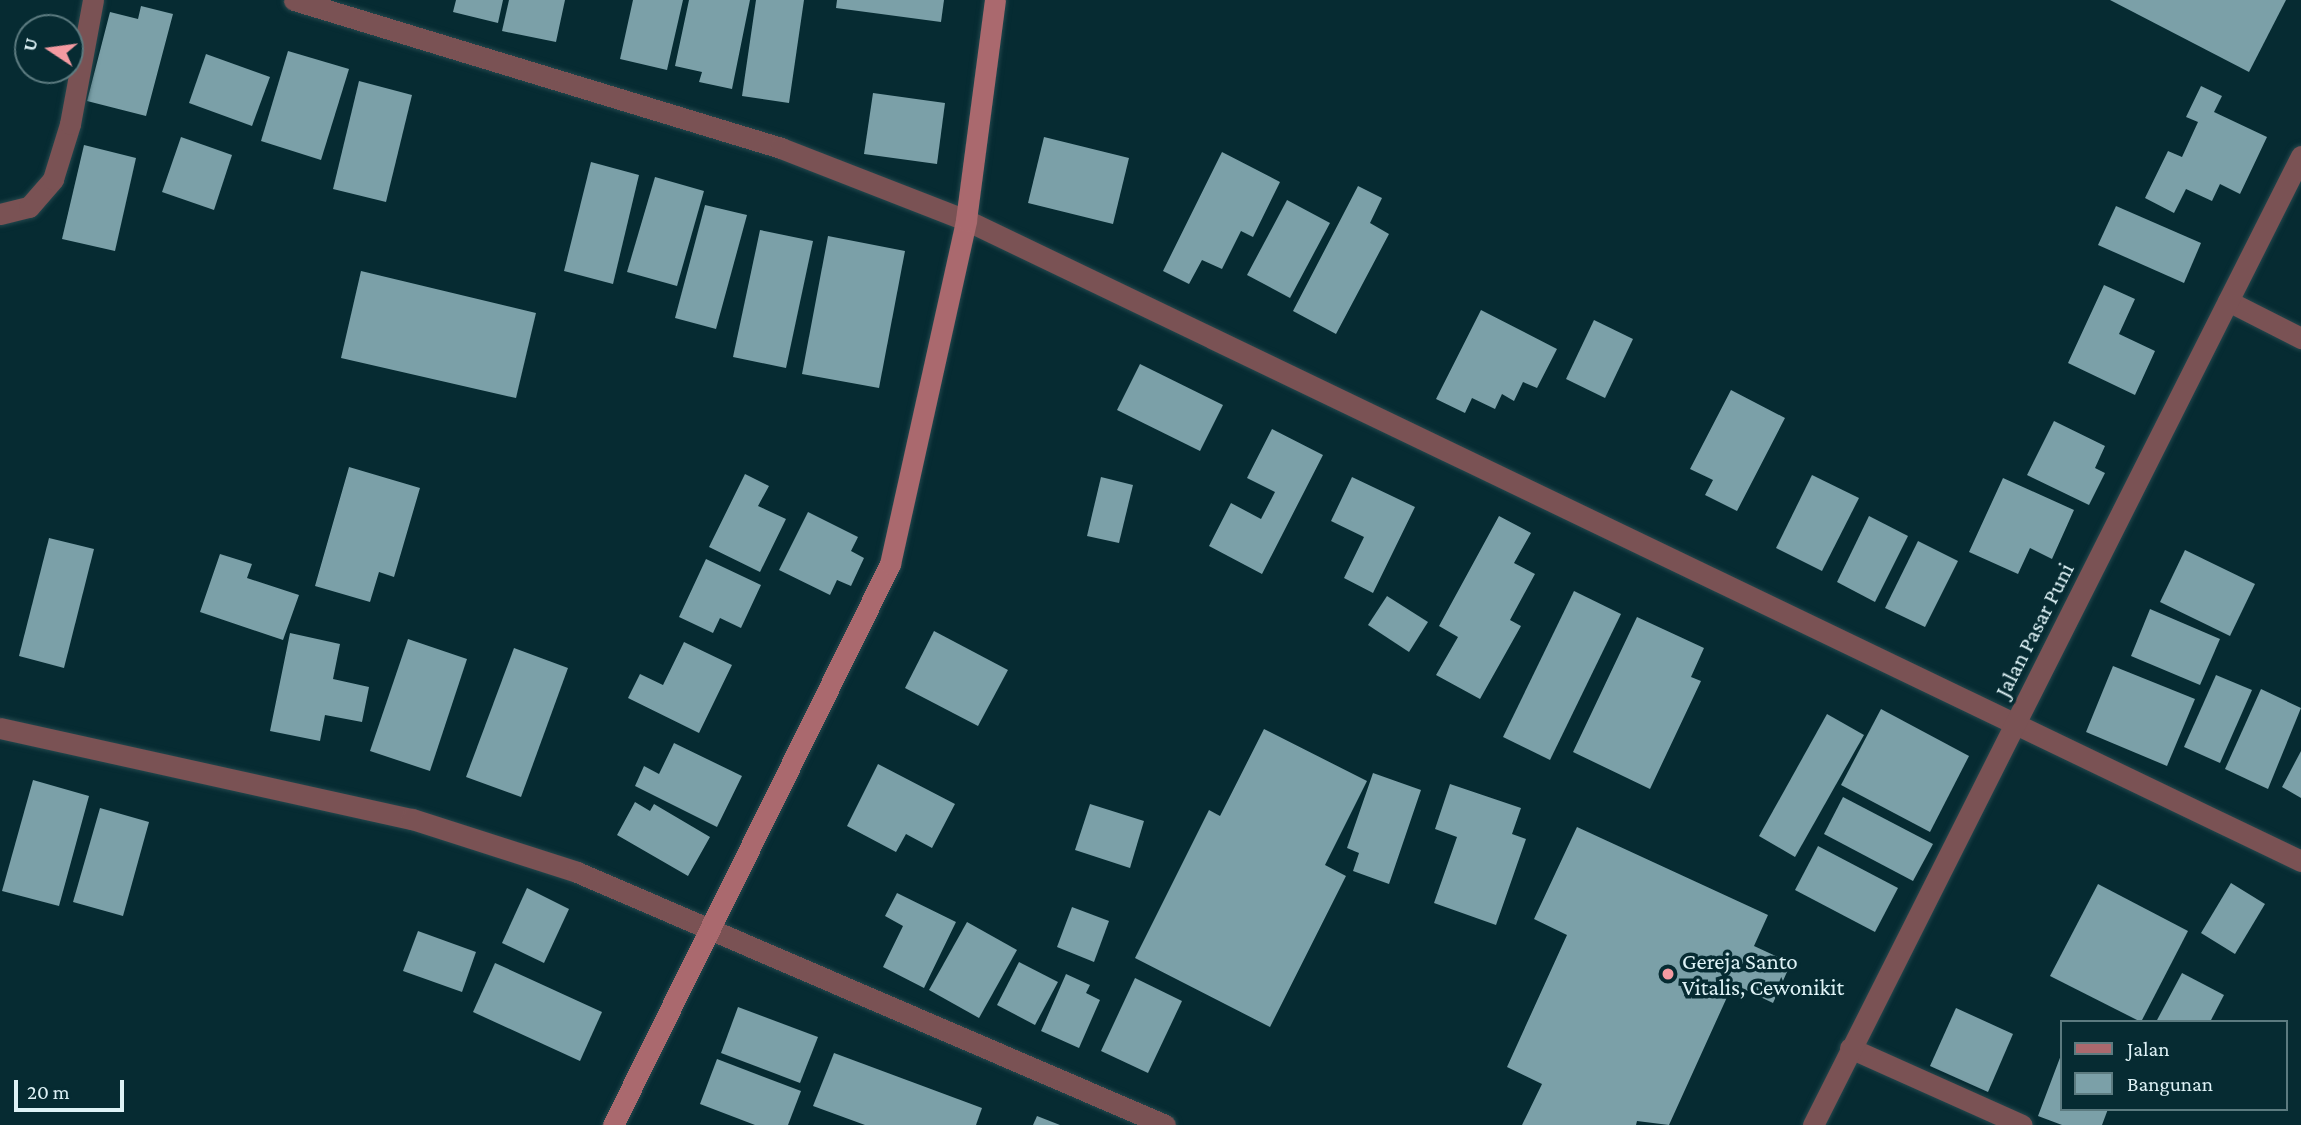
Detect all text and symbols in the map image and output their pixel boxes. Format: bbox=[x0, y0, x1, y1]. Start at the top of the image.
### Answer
north arrow bbox=[14, 14, 84, 84]
text: U bbox=[18, 36, 42, 53]
street label: Jalan Pasar Puni bbox=[1988, 558, 2080, 702]
place label: Gereja Santo Vitalis, Cewonikit bbox=[1682, 947, 1844, 1001]
marker: Gereja Santo Vitalis, Cewonikit bbox=[1660, 966, 1676, 982]
legend bbox=[2060, 1020, 2287, 1111]
text: Jalan bbox=[2127, 1037, 2169, 1061]
scale bar bbox=[18, 1066, 128, 1110]
text: Bangunan bbox=[2127, 1072, 2213, 1096]
text: 20 m bbox=[27, 1080, 70, 1104]

